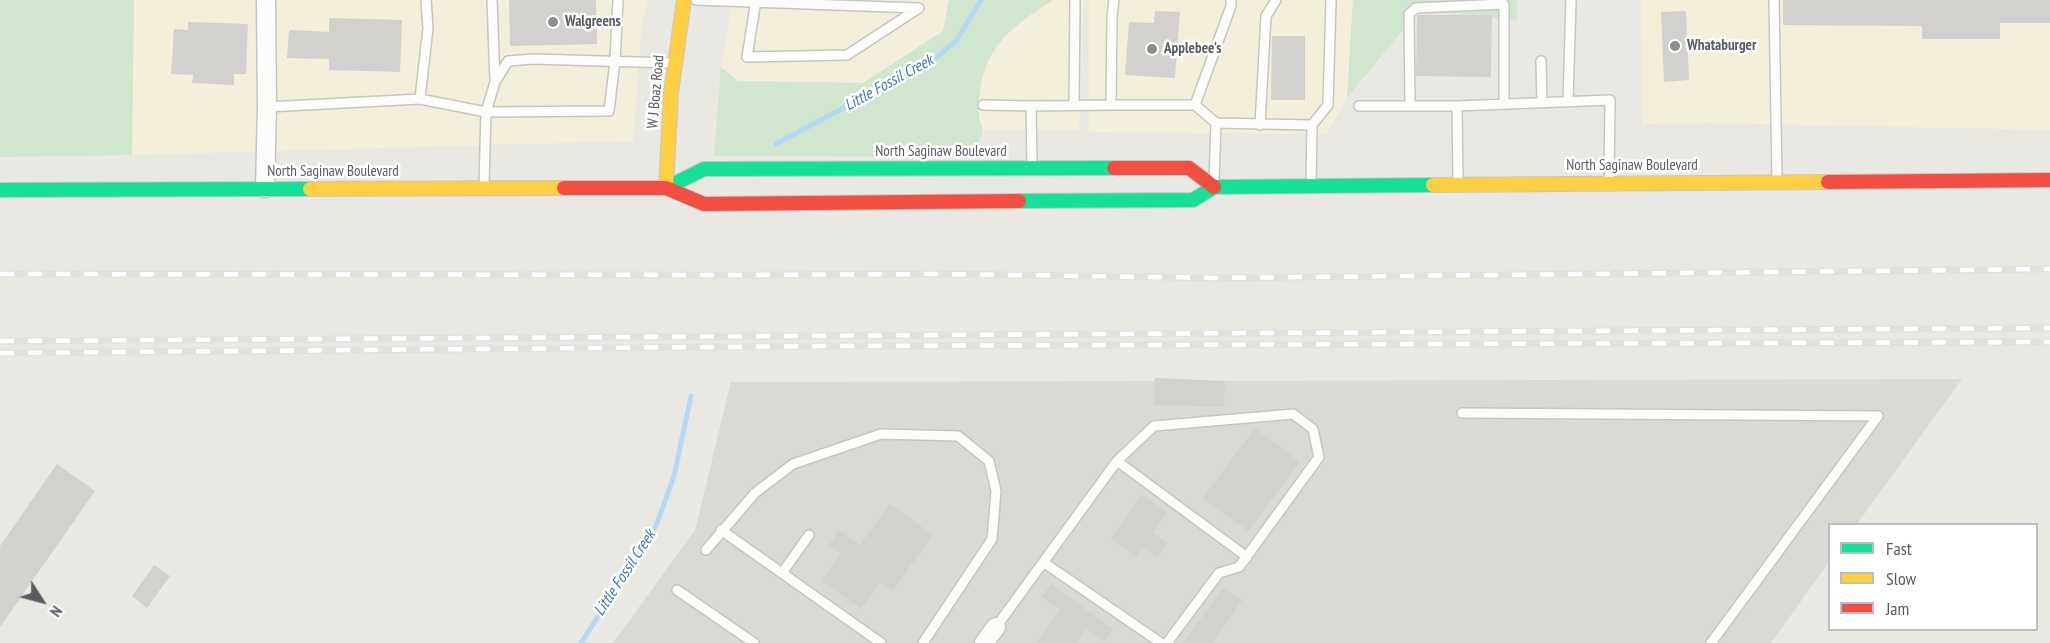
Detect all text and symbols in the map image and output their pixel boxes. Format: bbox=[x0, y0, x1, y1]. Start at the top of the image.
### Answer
place label: Walgreens bbox=[565, 13, 621, 31]
marker: Walgreens bbox=[546, 15, 560, 29]
place label: Whataburger bbox=[1687, 37, 1756, 55]
marker: Whataburger bbox=[1668, 39, 1682, 53]
place label: Applebee's bbox=[1164, 40, 1221, 58]
marker: Applebee's bbox=[1145, 42, 1159, 56]
water label: Little Fossil Creek bbox=[841, 51, 937, 115]
street label: W J Boaz Road bbox=[644, 54, 668, 130]
street label: North Saginaw Boulevard bbox=[875, 143, 1007, 161]
street label: North Saginaw Boulevard bbox=[1566, 157, 1698, 175]
street label: North Saginaw Boulevard bbox=[267, 163, 399, 181]
legend bbox=[1828, 523, 2038, 631]
water label: Little Fossil Creek bbox=[590, 527, 660, 619]
text: Fast bbox=[1886, 537, 1912, 560]
text: Slow bbox=[1886, 567, 1916, 590]
north arrow bbox=[12, 571, 72, 631]
text: Jam bbox=[1886, 597, 1909, 620]
text: N bbox=[46, 602, 67, 621]

